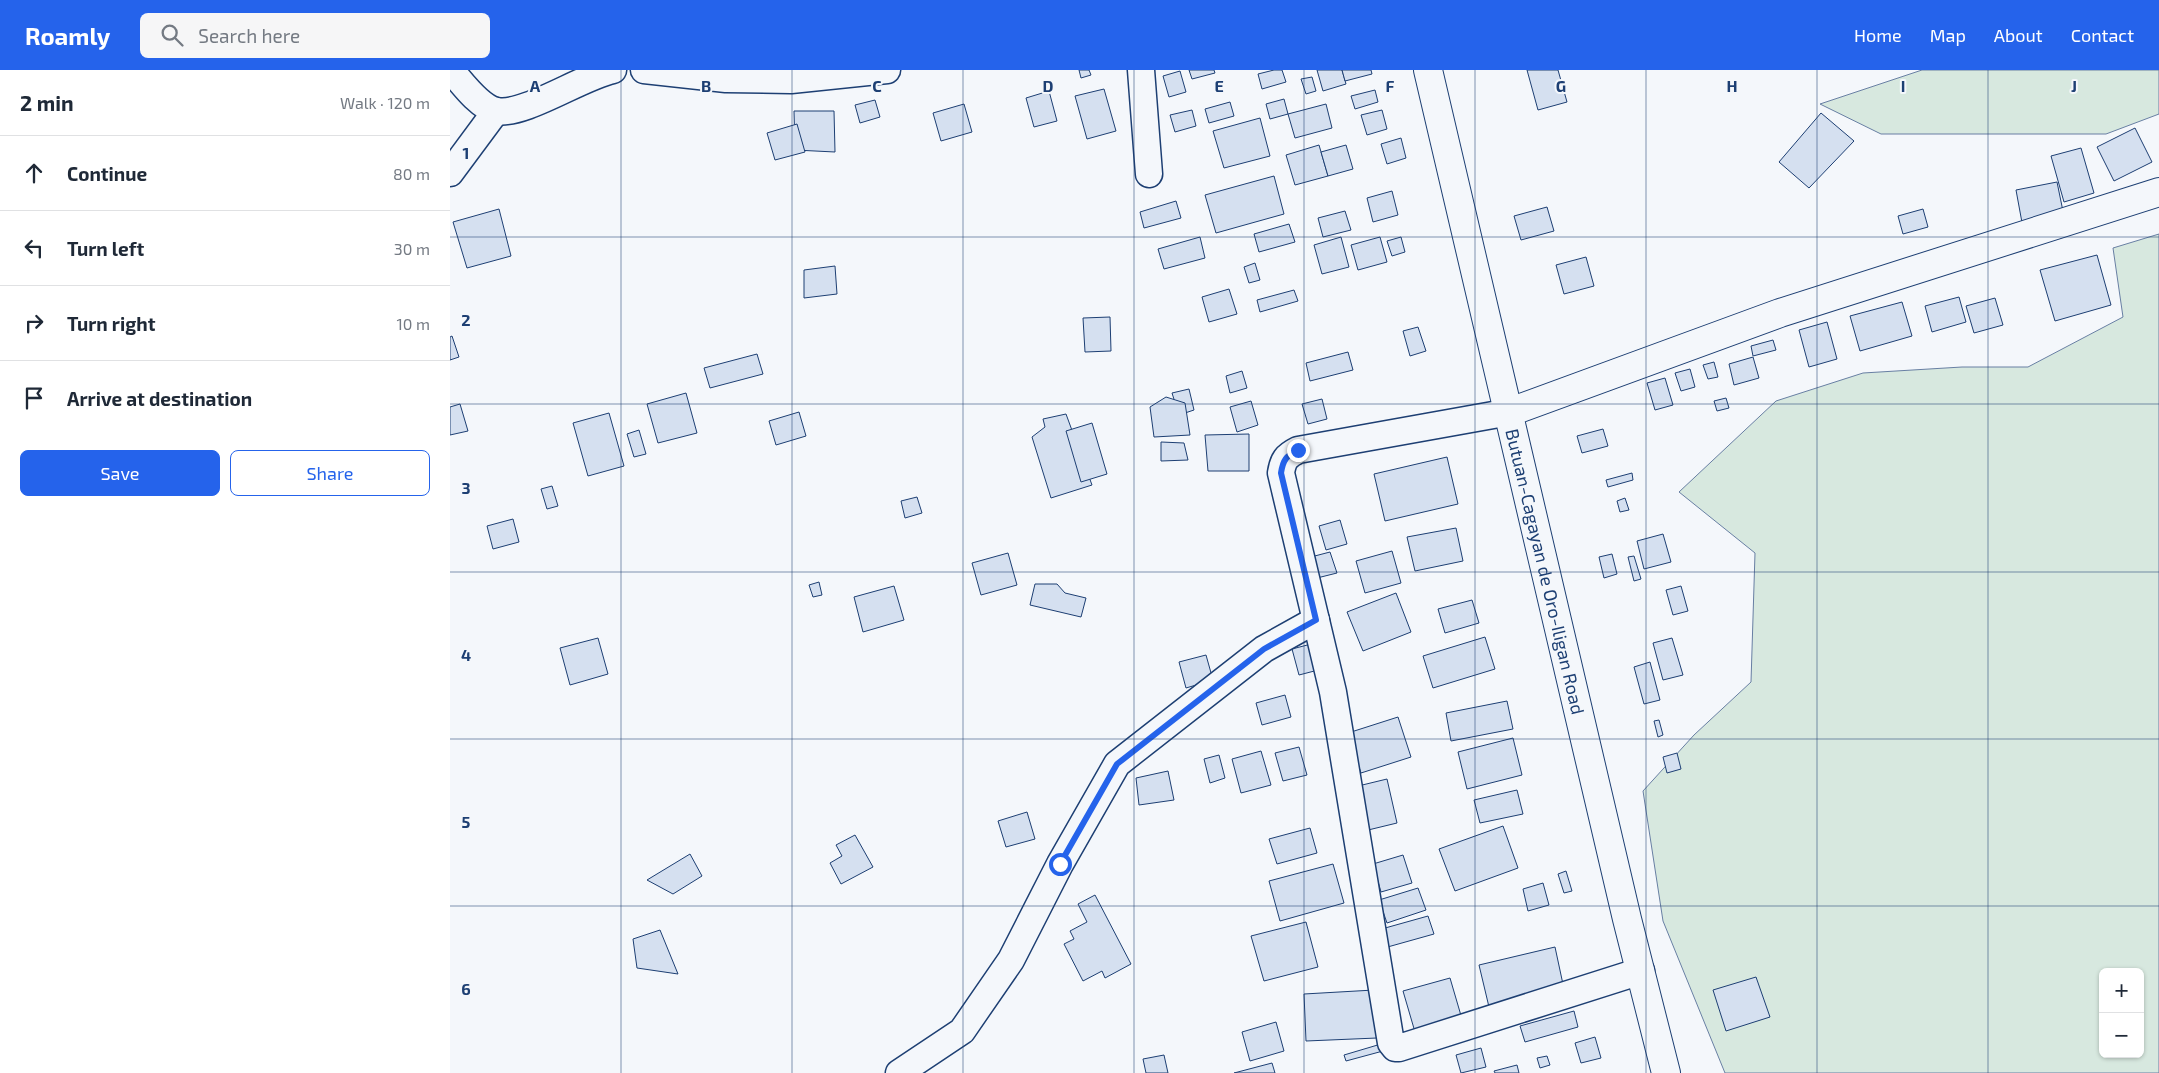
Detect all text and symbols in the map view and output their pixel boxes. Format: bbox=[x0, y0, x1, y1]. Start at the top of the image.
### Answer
search box bbox=[140, 13, 490, 58]
text: Roamly bbox=[25, 21, 110, 50]
icon: search bbox=[158, 21, 186, 49]
text: Search here bbox=[198, 24, 300, 47]
text: Home bbox=[1854, 24, 1902, 46]
text: Map bbox=[1930, 24, 1966, 46]
text: About bbox=[1994, 24, 2043, 46]
text: Contact bbox=[2071, 24, 2134, 46]
text: A bbox=[530, 76, 541, 95]
text: B bbox=[701, 76, 711, 95]
text: C bbox=[872, 76, 882, 95]
text: D bbox=[1043, 76, 1054, 95]
text: E bbox=[1214, 76, 1224, 95]
text: F bbox=[1386, 76, 1395, 95]
text: G bbox=[1556, 76, 1566, 95]
text: H bbox=[1726, 76, 1738, 95]
text: I bbox=[1901, 76, 1905, 95]
text: J bbox=[2071, 76, 2077, 95]
text: 2 min bbox=[20, 90, 74, 115]
text: Walk · 120 m bbox=[340, 93, 430, 112]
text: 1 bbox=[463, 143, 469, 162]
icon: ahead bbox=[20, 159, 48, 187]
text: Continue bbox=[67, 162, 147, 185]
text: 80 m bbox=[393, 164, 430, 183]
icon: left bbox=[20, 234, 48, 262]
text: Turn left bbox=[67, 237, 144, 260]
text: 30 m bbox=[394, 239, 430, 258]
icon: right bbox=[20, 309, 48, 337]
text: 2 bbox=[461, 310, 471, 329]
text: Turn right bbox=[67, 312, 155, 335]
text: 10 m bbox=[396, 314, 430, 333]
icon: arrive bbox=[20, 384, 48, 412]
text: Arrive at destination bbox=[67, 387, 252, 410]
street label: Butuan-Cagayan de Oro-Iligan Road bbox=[1501, 426, 1590, 716]
route end bbox=[1287, 439, 1310, 462]
button: Save bbox=[20, 450, 220, 496]
button: Share bbox=[230, 450, 430, 496]
text: 3 bbox=[461, 478, 471, 497]
text: 4 bbox=[461, 645, 471, 664]
text: 5 bbox=[462, 812, 471, 831]
route start bbox=[1049, 853, 1072, 876]
map controls bbox=[2099, 968, 2144, 1058]
button: + bbox=[2099, 968, 2144, 1013]
text: 6 bbox=[461, 979, 471, 998]
button: − bbox=[2099, 1013, 2144, 1058]

